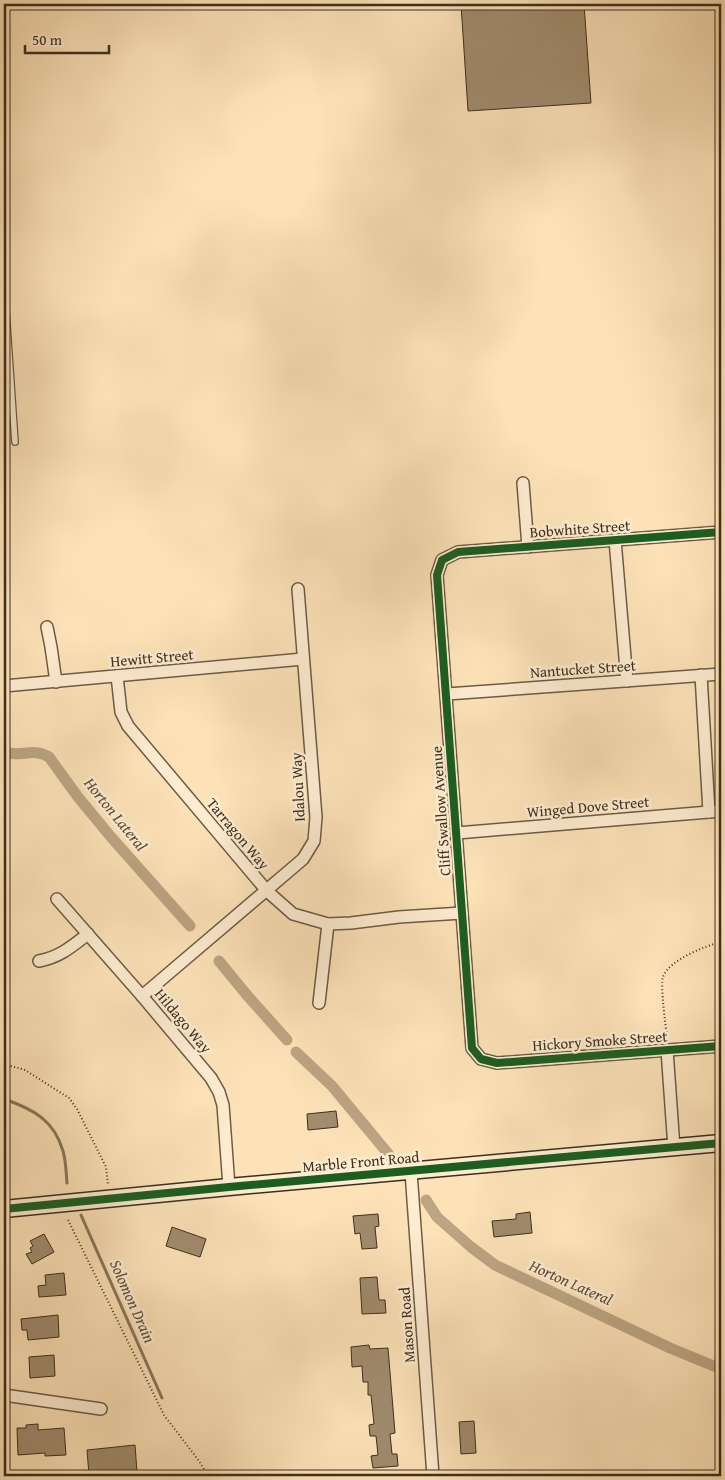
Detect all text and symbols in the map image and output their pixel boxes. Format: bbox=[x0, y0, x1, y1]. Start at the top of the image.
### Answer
scale bar bbox=[25, 22, 109, 54]
text: 50 m bbox=[32, 29, 63, 50]
street label: Bobwhite Street bbox=[529, 514, 632, 542]
street label: Hewitt Street bbox=[109, 643, 195, 672]
street label: Nantucket Street bbox=[529, 654, 637, 683]
street label: Cliff Swallow Avenue bbox=[425, 745, 456, 877]
street label: Idalou Way bbox=[285, 751, 310, 822]
water label: Horton Lateral bbox=[78, 771, 153, 856]
street label: Winged Dove Street bbox=[526, 791, 651, 822]
street label: Tarragon Way bbox=[202, 793, 275, 874]
street label: Hildago Way bbox=[150, 984, 217, 1058]
street label: Hickory Smoke Street bbox=[532, 1025, 669, 1056]
street label: Marble Front Road bbox=[302, 1146, 420, 1177]
water label: Horton Lateral bbox=[525, 1253, 617, 1311]
water label: Solomon Drain bbox=[104, 1256, 162, 1346]
street label: Mason Road bbox=[393, 1286, 420, 1364]

